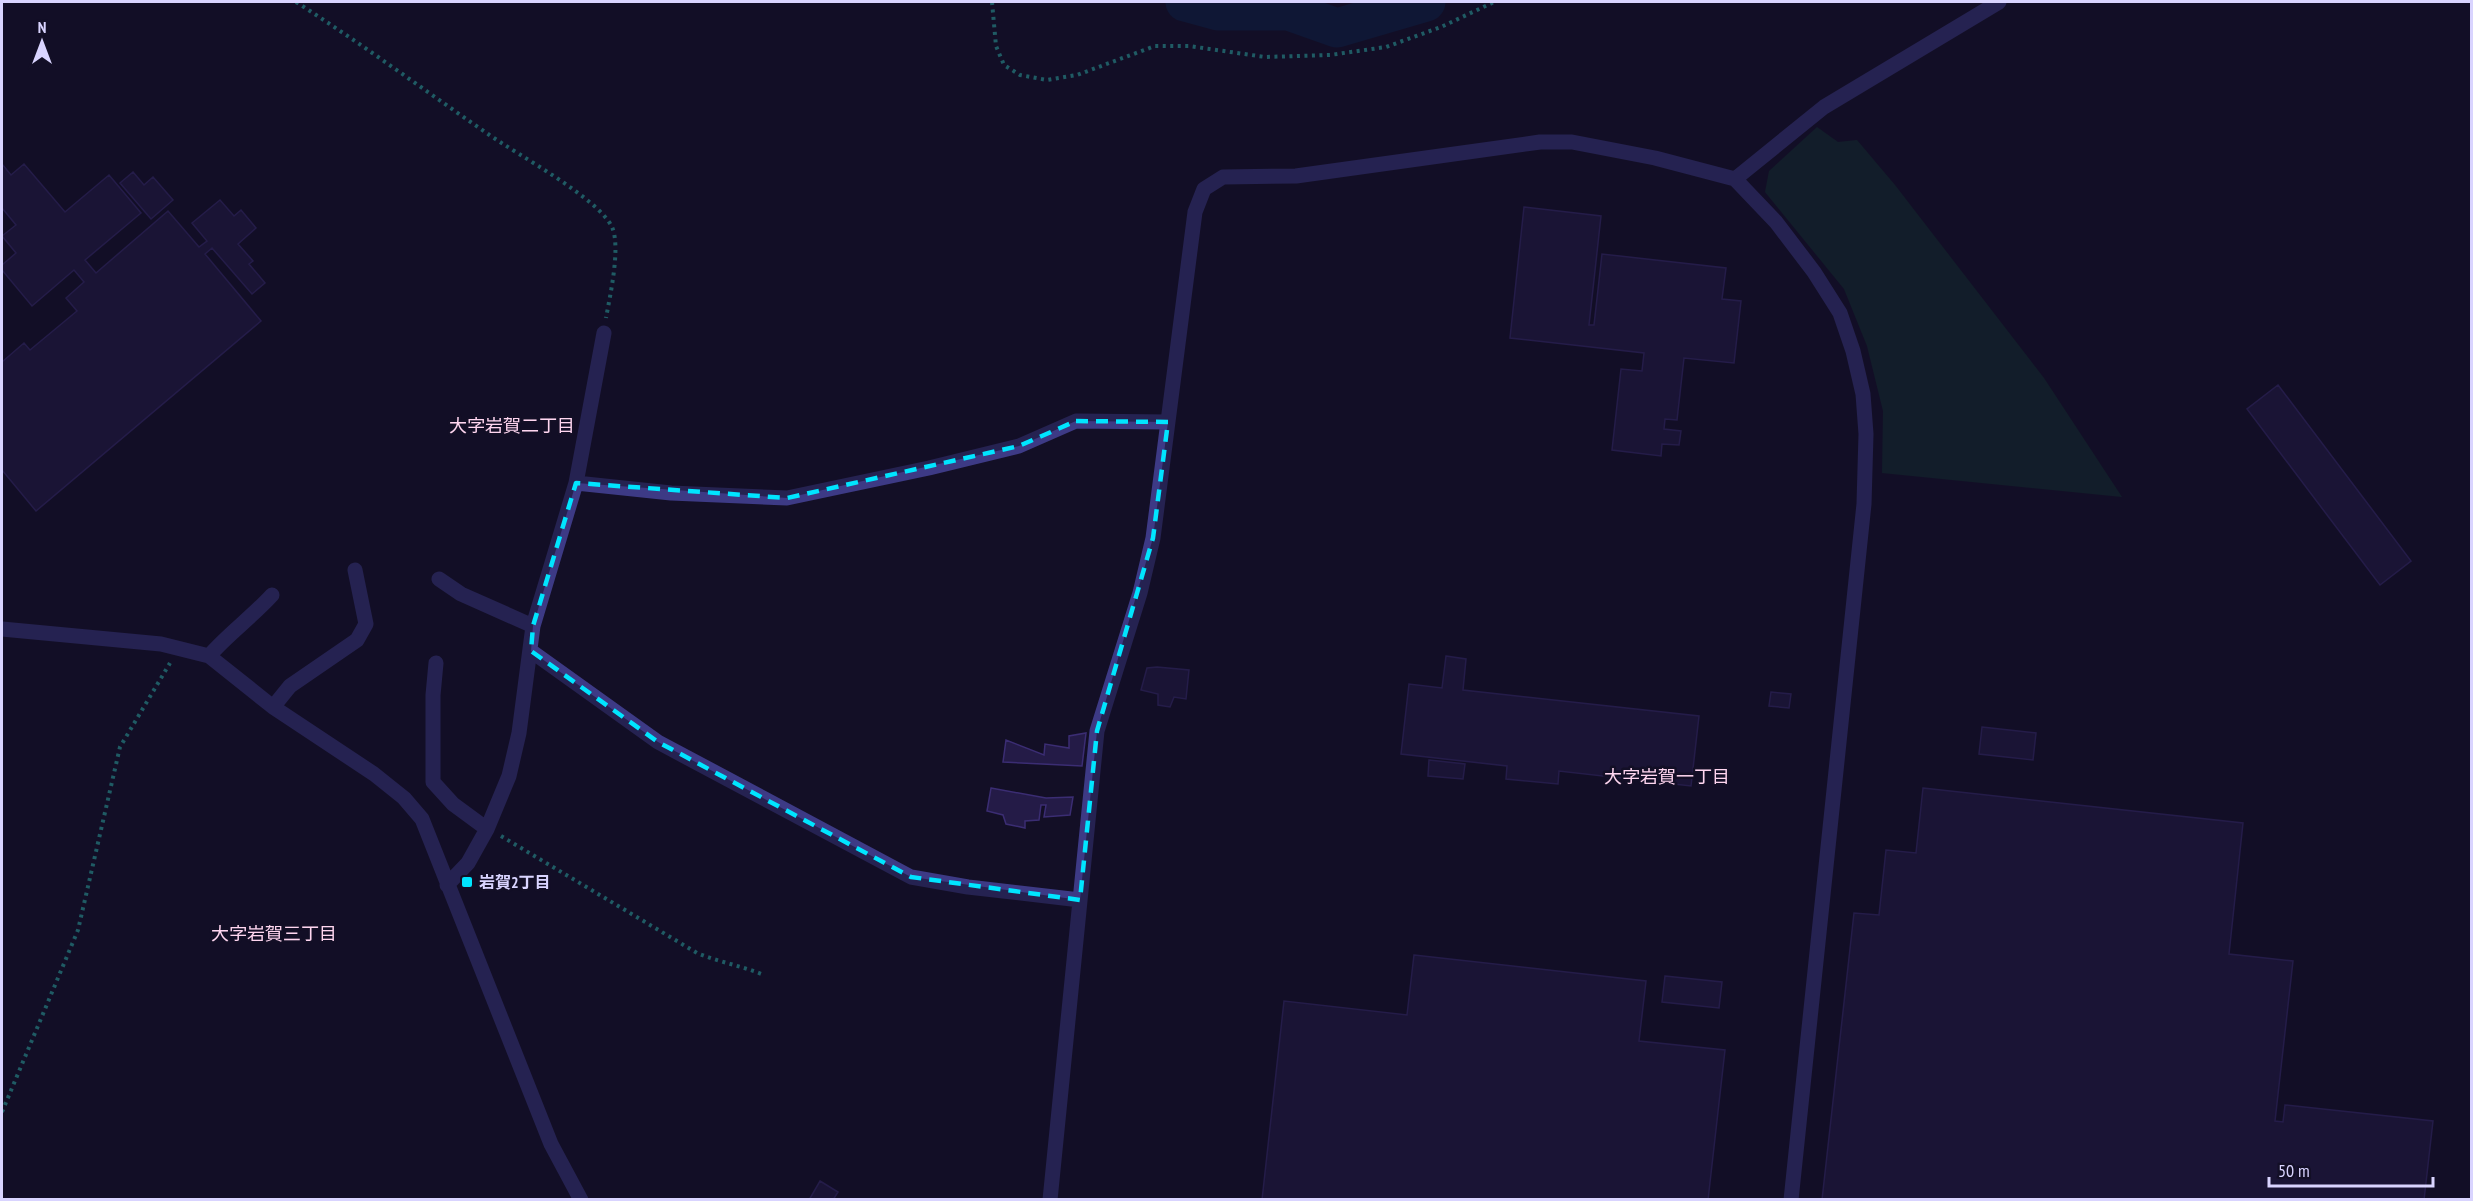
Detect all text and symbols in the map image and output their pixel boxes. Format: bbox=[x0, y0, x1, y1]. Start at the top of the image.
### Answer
north arrow bbox=[12, 12, 72, 72]
text: N bbox=[38, 17, 46, 37]
district label: 大字岩賀二丁目 bbox=[449, 414, 575, 437]
district label: 大字岩賀一丁目 bbox=[1604, 765, 1730, 788]
place label: 岩賀2丁目 bbox=[479, 872, 551, 892]
marker: 岩賀2丁目 bbox=[460, 875, 474, 889]
district label: 大字岩賀三丁目 bbox=[211, 922, 337, 945]
scale bar bbox=[2269, 1150, 2432, 1188]
text: 50 m bbox=[2278, 1159, 2310, 1182]

